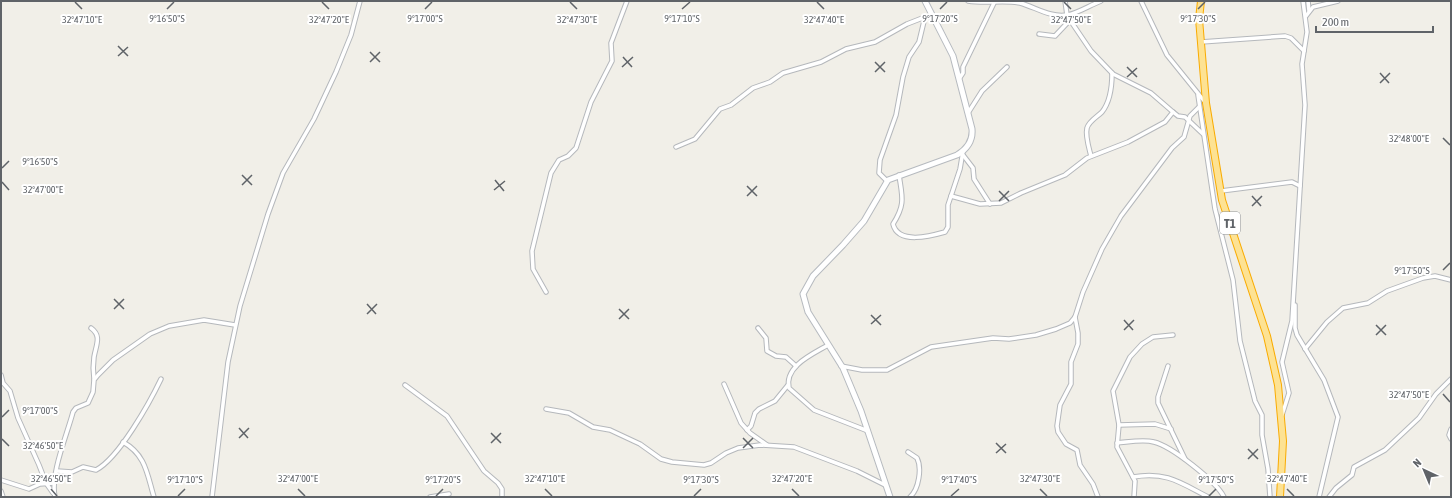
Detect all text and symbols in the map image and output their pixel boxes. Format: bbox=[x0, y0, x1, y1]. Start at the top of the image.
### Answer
scale bar bbox=[1316, 8, 1433, 34]
text: 9°16'50"S bbox=[149, 13, 185, 24]
text: 9°17'00"S bbox=[407, 13, 443, 24]
text: 9°17'10"S bbox=[664, 13, 700, 24]
text: 9°17'20"S bbox=[922, 13, 958, 24]
text: 9°17'30"S bbox=[1180, 13, 1216, 24]
text: 32°47'10"E bbox=[62, 14, 103, 25]
text: 32°47'20"E bbox=[309, 14, 350, 25]
text: 32°47'30"E bbox=[557, 14, 598, 25]
text: 32°47'40"E bbox=[804, 14, 845, 25]
text: 32°47'50"E bbox=[1051, 14, 1092, 25]
text: 200 m bbox=[1322, 15, 1349, 29]
text: 32°48'00"E bbox=[1389, 133, 1430, 144]
text: 9°16'50"S bbox=[22, 156, 58, 167]
text: 32°47'00"E bbox=[23, 184, 64, 195]
road number: T1 bbox=[1220, 212, 1240, 234]
text: 9°17'50"S bbox=[1394, 265, 1430, 276]
text: 32°47'50"E bbox=[1389, 389, 1430, 400]
text: 9°17'00"S bbox=[22, 405, 58, 416]
text: 32°46'50"E bbox=[23, 440, 64, 451]
north arrow bbox=[1404, 450, 1444, 490]
text: N bbox=[1411, 456, 1424, 469]
text: 32°46'50"E bbox=[31, 473, 72, 484]
text: 32°47'00"E bbox=[278, 473, 319, 484]
text: 32°47'10"E bbox=[525, 473, 566, 484]
text: 32°47'20"E bbox=[772, 473, 813, 484]
text: 32°47'30"E bbox=[1020, 473, 1061, 484]
text: 32°47'40"E bbox=[1267, 473, 1308, 484]
text: 9°17'10"S bbox=[167, 474, 203, 485]
text: 9°17'20"S bbox=[425, 474, 461, 485]
text: 9°17'30"S bbox=[683, 474, 719, 485]
text: 9°17'40"S bbox=[941, 474, 977, 485]
text: 9°17'50"S bbox=[1198, 474, 1234, 485]

